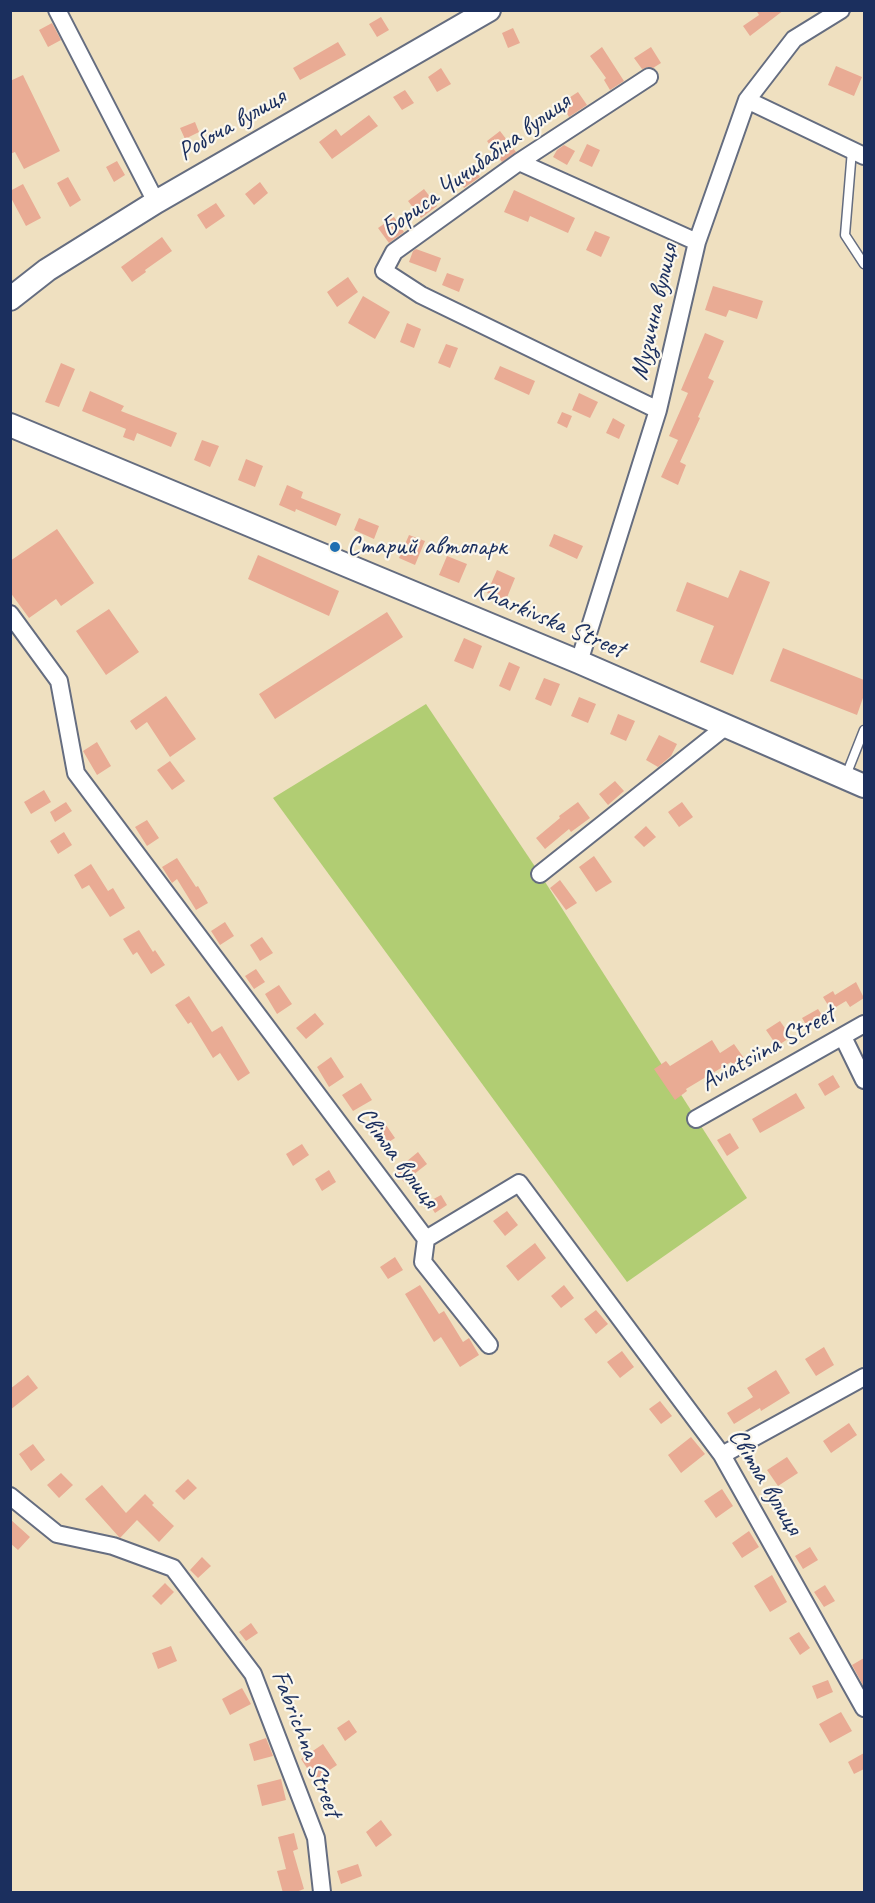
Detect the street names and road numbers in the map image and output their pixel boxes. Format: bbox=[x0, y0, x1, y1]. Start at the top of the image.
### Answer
street label: Робоча вулиця bbox=[173, 82, 291, 168]
street label: Бориса Чичибабіна вулиця bbox=[375, 87, 577, 245]
street label: Музична вулиця bbox=[624, 241, 686, 383]
street label: Kharkivska Street bbox=[469, 574, 629, 666]
street label: Aviatsiina Street bbox=[695, 999, 841, 1099]
street label: Світла вулиця bbox=[349, 1101, 445, 1215]
street label: Світла вулиця bbox=[721, 1423, 809, 1541]
street label: Fabrichna Street bbox=[264, 1666, 348, 1822]

